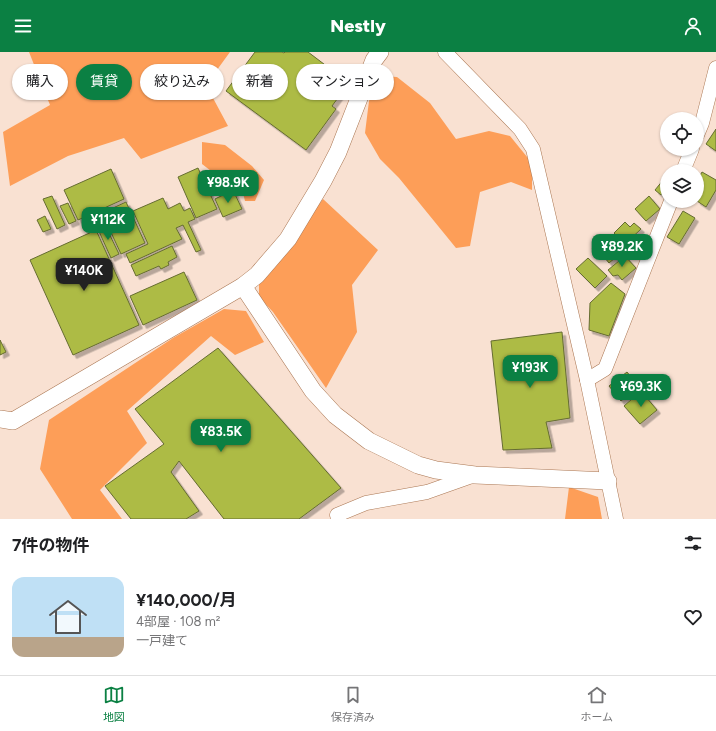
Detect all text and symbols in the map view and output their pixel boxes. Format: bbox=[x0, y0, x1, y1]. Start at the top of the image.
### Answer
icon: menu bbox=[12, 15, 34, 37]
text: Nestly bbox=[330, 15, 386, 37]
icon: person bbox=[682, 15, 704, 37]
chip: 購入 bbox=[12, 64, 68, 100]
chip: 賃貸 bbox=[76, 64, 132, 100]
chip: 絞り込み bbox=[140, 64, 224, 100]
chip: 新着 bbox=[232, 64, 288, 100]
chip: マンション bbox=[296, 64, 394, 100]
map controls bbox=[660, 112, 704, 208]
button: locate bbox=[660, 112, 704, 156]
button: layers bbox=[660, 164, 704, 208]
pin: ¥98.9K bbox=[195, 170, 261, 204]
text: ¥98.9K bbox=[207, 175, 249, 190]
pin: ¥112K bbox=[80, 207, 136, 241]
text: ¥112K bbox=[91, 212, 125, 227]
pin: ¥89.2K bbox=[589, 234, 655, 268]
text: ¥89.2K bbox=[601, 239, 643, 254]
pin: ¥140K bbox=[56, 258, 112, 292]
text: ¥140K bbox=[65, 263, 103, 278]
pin: ¥193K bbox=[502, 355, 558, 389]
text: ¥193K bbox=[512, 360, 548, 375]
pin: ¥69.3K bbox=[608, 374, 674, 408]
text: ¥69.3K bbox=[620, 379, 662, 394]
pin: ¥83.5K bbox=[188, 419, 254, 453]
text: ¥83.5K bbox=[200, 424, 242, 439]
icon: filters bbox=[682, 532, 704, 554]
text: 7件の物件 bbox=[12, 535, 89, 555]
text: ¥140,000/月 bbox=[136, 590, 237, 610]
icon: home bbox=[44, 593, 92, 641]
icon: heart bbox=[682, 606, 704, 628]
text: 4部屋 · 108 m² bbox=[136, 614, 220, 629]
text: 一戸建て bbox=[136, 633, 188, 648]
tab: 地図 bbox=[103, 684, 125, 724]
tab: 保存済み bbox=[331, 684, 375, 724]
tab: ホーム bbox=[580, 684, 613, 724]

